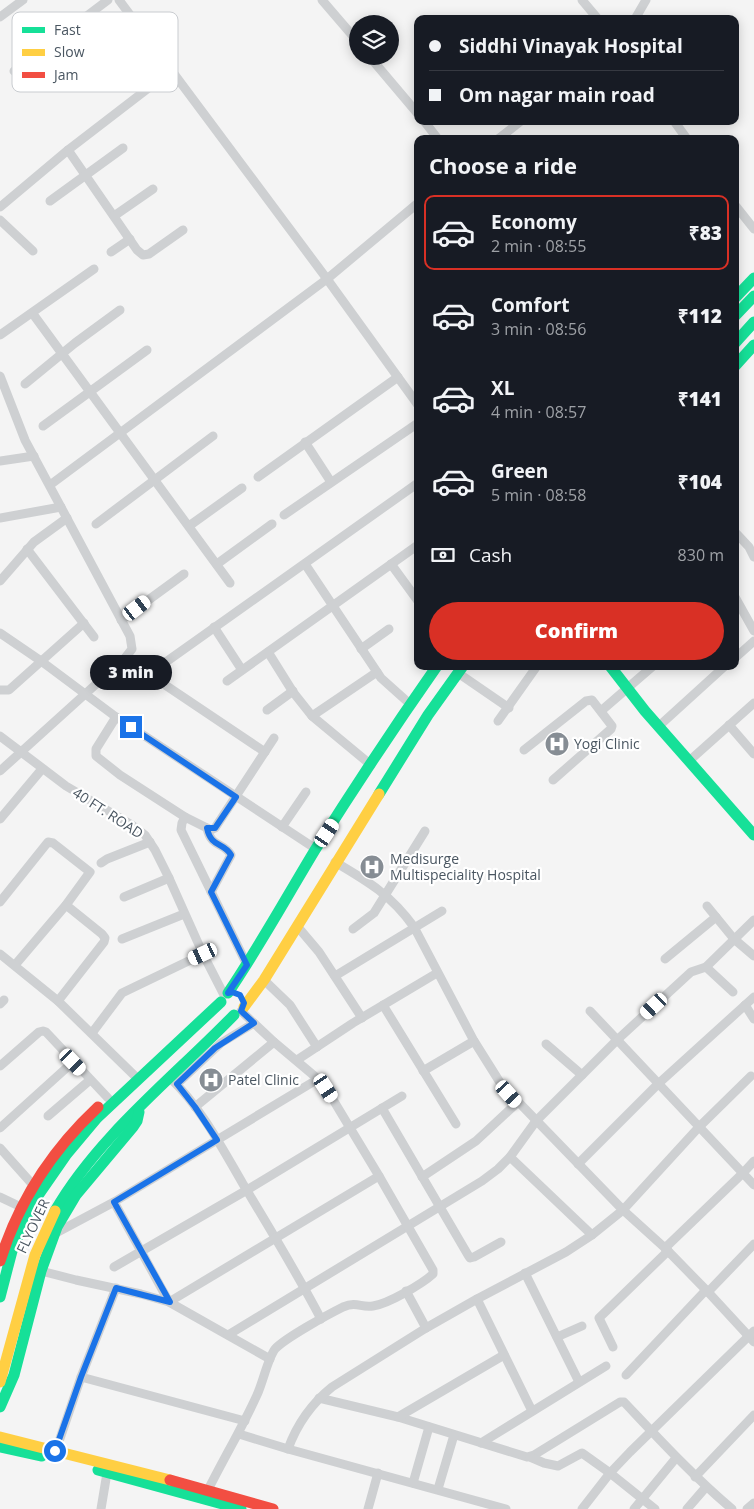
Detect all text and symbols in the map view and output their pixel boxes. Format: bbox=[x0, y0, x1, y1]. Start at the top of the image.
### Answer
legend bbox=[12, 12, 178, 92]
map controls bbox=[349, 15, 399, 65]
button: layers bbox=[349, 15, 399, 65]
text: Fast bbox=[54, 20, 81, 39]
text: Siddhi Vinayak Hospital bbox=[459, 33, 683, 59]
text: Slow bbox=[54, 42, 85, 61]
text: Jam bbox=[52, 65, 79, 84]
text: Om nagar main road bbox=[459, 82, 655, 108]
text: Choose a ride bbox=[429, 150, 577, 180]
text: Economy bbox=[491, 209, 577, 235]
icon: car bbox=[431, 210, 476, 255]
text: ₹83 bbox=[689, 220, 722, 246]
text: 2 min · 08:55 bbox=[491, 235, 586, 257]
text: Comfort bbox=[491, 292, 570, 318]
icon: car bbox=[431, 293, 476, 338]
text: ₹112 bbox=[678, 303, 722, 329]
text: 3 min · 08:56 bbox=[491, 318, 586, 340]
text: XL bbox=[491, 375, 514, 401]
icon: car bbox=[431, 376, 476, 421]
text: ₹141 bbox=[678, 386, 722, 412]
text: 4 min · 08:57 bbox=[491, 401, 586, 423]
text: Green bbox=[491, 458, 548, 484]
icon: car bbox=[431, 459, 476, 504]
text: ₹104 bbox=[678, 469, 722, 495]
text: 5 min · 08:58 bbox=[491, 484, 586, 506]
icon: cash bbox=[429, 541, 457, 569]
text: Cash bbox=[469, 542, 512, 568]
text: 830 m bbox=[678, 544, 724, 566]
car bbox=[120, 593, 153, 623]
button: Confirm bbox=[429, 602, 724, 660]
callout: 3 min bbox=[90, 654, 172, 690]
text: 3 min bbox=[108, 661, 154, 683]
route end bbox=[120, 716, 142, 738]
hospital icon: Yogi Clinic bbox=[544, 731, 570, 757]
place label: Yogi Clinic bbox=[574, 734, 640, 753]
street label: 40 FT. ROAD bbox=[69, 783, 147, 842]
car bbox=[312, 816, 341, 850]
place label: Medisurge Multispeciality Hospital bbox=[390, 849, 541, 884]
hospital icon: Medisurge Multispeciality Hospital bbox=[359, 854, 385, 880]
car bbox=[186, 941, 219, 967]
car bbox=[637, 990, 670, 1022]
car bbox=[57, 1046, 88, 1078]
hospital icon: Patel Clinic bbox=[198, 1067, 224, 1093]
place label: Patel Clinic bbox=[228, 1070, 299, 1089]
car bbox=[311, 1071, 340, 1105]
car bbox=[493, 1078, 524, 1110]
street label: FLYOVER bbox=[12, 1195, 54, 1256]
route start bbox=[44, 1440, 66, 1462]

